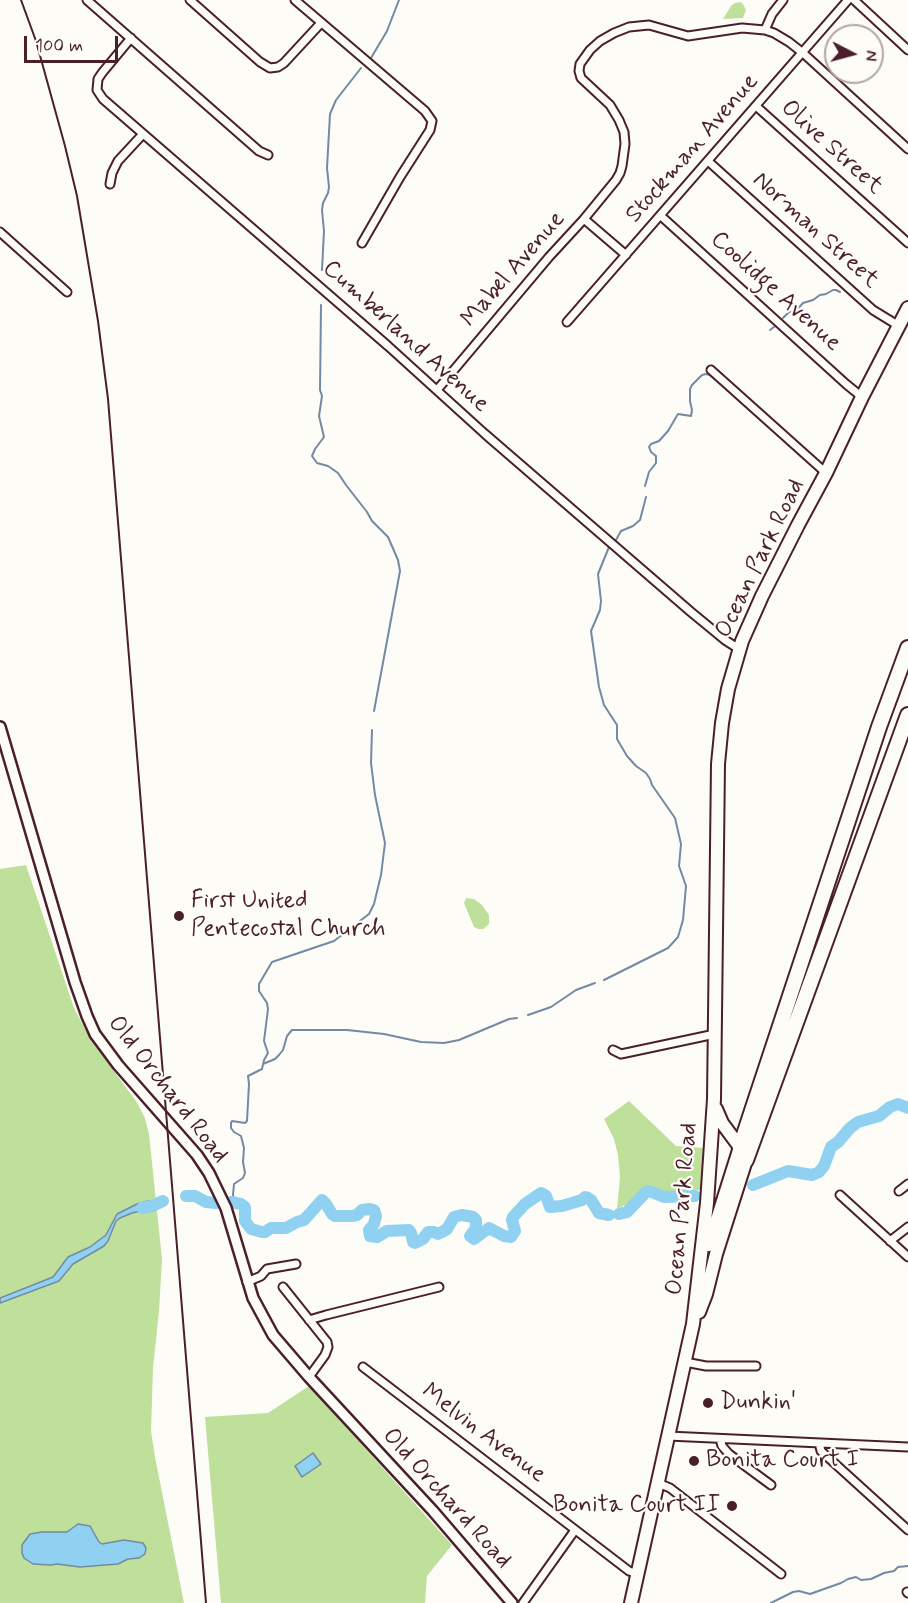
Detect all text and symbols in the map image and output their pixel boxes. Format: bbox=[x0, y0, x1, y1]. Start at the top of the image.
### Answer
scale bar bbox=[27, 24, 122, 62]
north arrow bbox=[824, 24, 884, 84]
text: 100 m bbox=[35, 34, 83, 58]
text: N bbox=[859, 49, 881, 62]
street label: Stockman Avenue bbox=[620, 68, 766, 230]
street label: Olive Street bbox=[774, 95, 888, 201]
street label: Norman Street bbox=[746, 167, 884, 295]
street label: Mabel Avenue bbox=[456, 206, 572, 334]
street label: Coolidge Avenue bbox=[704, 226, 846, 358]
street label: Cumberland Avenue bbox=[316, 255, 494, 419]
street label: Ocean Park Road bbox=[710, 475, 812, 643]
place label: First United Pentecostal Church bbox=[191, 888, 386, 944]
marker: First United Pentecostal Church bbox=[172, 909, 186, 923]
street label: Old Orchard Road bbox=[100, 1010, 234, 1170]
street label: Ocean Park Road bbox=[661, 1121, 705, 1297]
street label: Melvin Avenue bbox=[415, 1378, 551, 1490]
place label: Dunkin' bbox=[720, 1389, 796, 1417]
marker: Dunkin' bbox=[701, 1396, 715, 1410]
street label: Old Orchard Road bbox=[375, 1423, 517, 1575]
place label: Bonita Court I bbox=[706, 1447, 859, 1475]
marker: Bonita Court I bbox=[687, 1454, 701, 1468]
place label: Bonita Court II bbox=[553, 1492, 720, 1520]
marker: Bonita Court II bbox=[725, 1499, 739, 1513]

